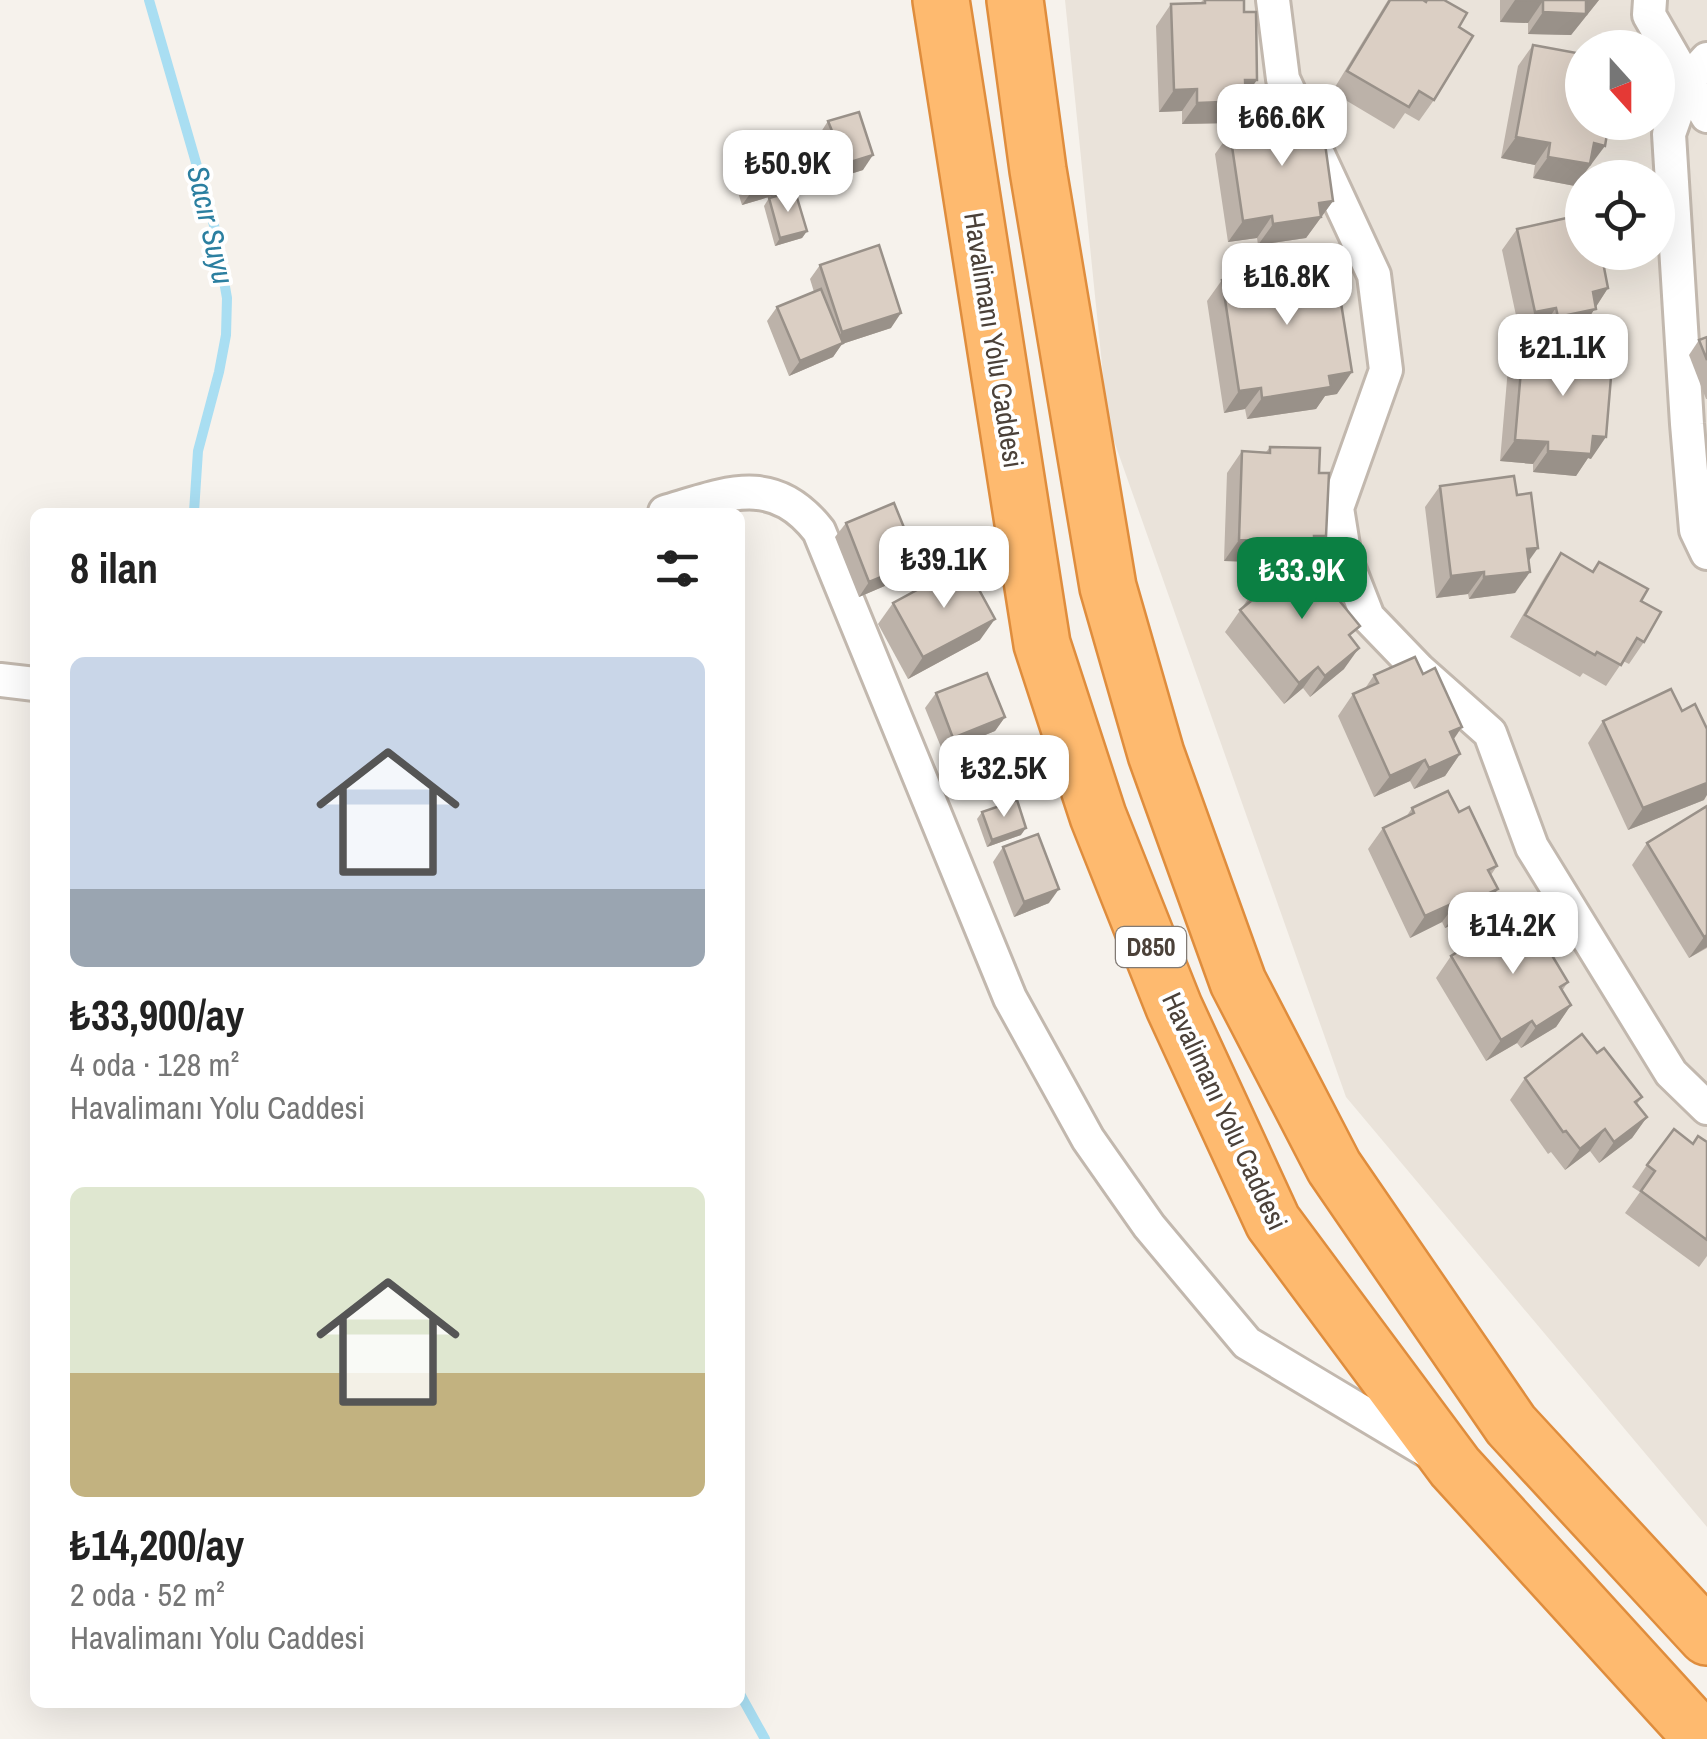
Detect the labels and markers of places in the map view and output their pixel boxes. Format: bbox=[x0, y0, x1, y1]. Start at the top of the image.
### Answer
pin: ₺66.6K bbox=[1201, 84, 1363, 169]
pin: ₺50.9K bbox=[707, 130, 869, 215]
pin: ₺16.8K bbox=[1206, 243, 1368, 328]
pin: ₺21.1K bbox=[1482, 314, 1644, 399]
pin: ₺39.1K bbox=[863, 526, 1025, 611]
pin: ₺33.9K bbox=[1221, 537, 1383, 622]
pin: ₺32.5K bbox=[923, 735, 1085, 820]
pin: ₺14.2K bbox=[1432, 892, 1594, 977]

